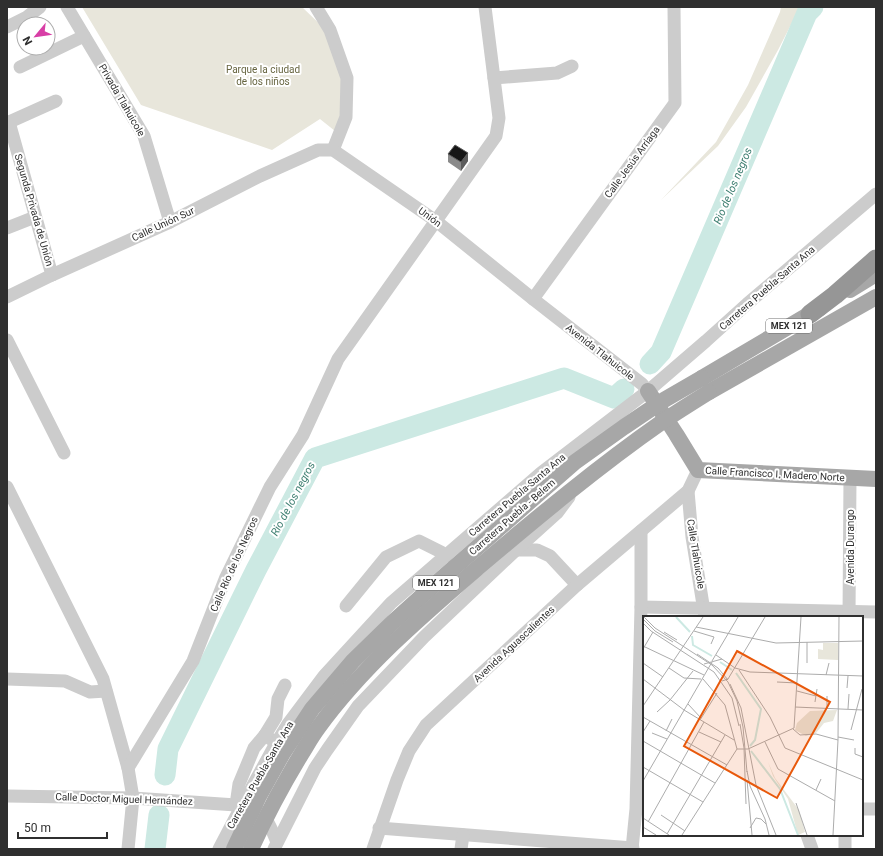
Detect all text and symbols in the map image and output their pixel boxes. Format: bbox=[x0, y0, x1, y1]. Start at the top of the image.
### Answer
north arrow bbox=[16, 16, 56, 56]
text: N bbox=[20, 34, 35, 47]
street label: Privada Tlahuicole bbox=[97, 62, 147, 138]
park label: Parque la ciudad de los niños bbox=[226, 64, 300, 87]
street label: Calle Jesús Arriaga bbox=[602, 124, 662, 200]
water label: Rio de los negros bbox=[711, 145, 755, 226]
street label: Segunda Privada de Unión bbox=[13, 153, 55, 267]
street label: Calle Unión Sur bbox=[130, 204, 197, 243]
street label: Unión bbox=[416, 205, 444, 229]
street label: Carretera Puebla-Santa Ana bbox=[717, 244, 817, 332]
road number: MEX 121 bbox=[766, 319, 812, 333]
street label: Avenida Tlahuicole bbox=[564, 322, 636, 382]
street label: Carretera Puebla-Santa Ana bbox=[467, 451, 567, 539]
water label: Rio de los negros bbox=[268, 459, 318, 538]
street label: Calle Francisco I. Madero Norte bbox=[705, 465, 845, 483]
street label: Carretera Puebla - Belem bbox=[467, 477, 557, 557]
street label: Avenida Durango bbox=[845, 509, 856, 585]
street label: Calle Río de los Negros bbox=[208, 515, 260, 613]
street label: Calle Tlahuicole bbox=[685, 518, 707, 590]
road number: MEX 121 bbox=[413, 576, 459, 590]
street label: Avenida Aguascalientes bbox=[471, 604, 557, 684]
inset map bbox=[643, 616, 863, 836]
street label: Carretera Puebla-Santa Ana bbox=[225, 719, 295, 831]
street label: Calle Doctor Miguel Hernández bbox=[55, 791, 193, 807]
scale bar bbox=[18, 814, 107, 840]
text: 50 m bbox=[24, 821, 51, 835]

